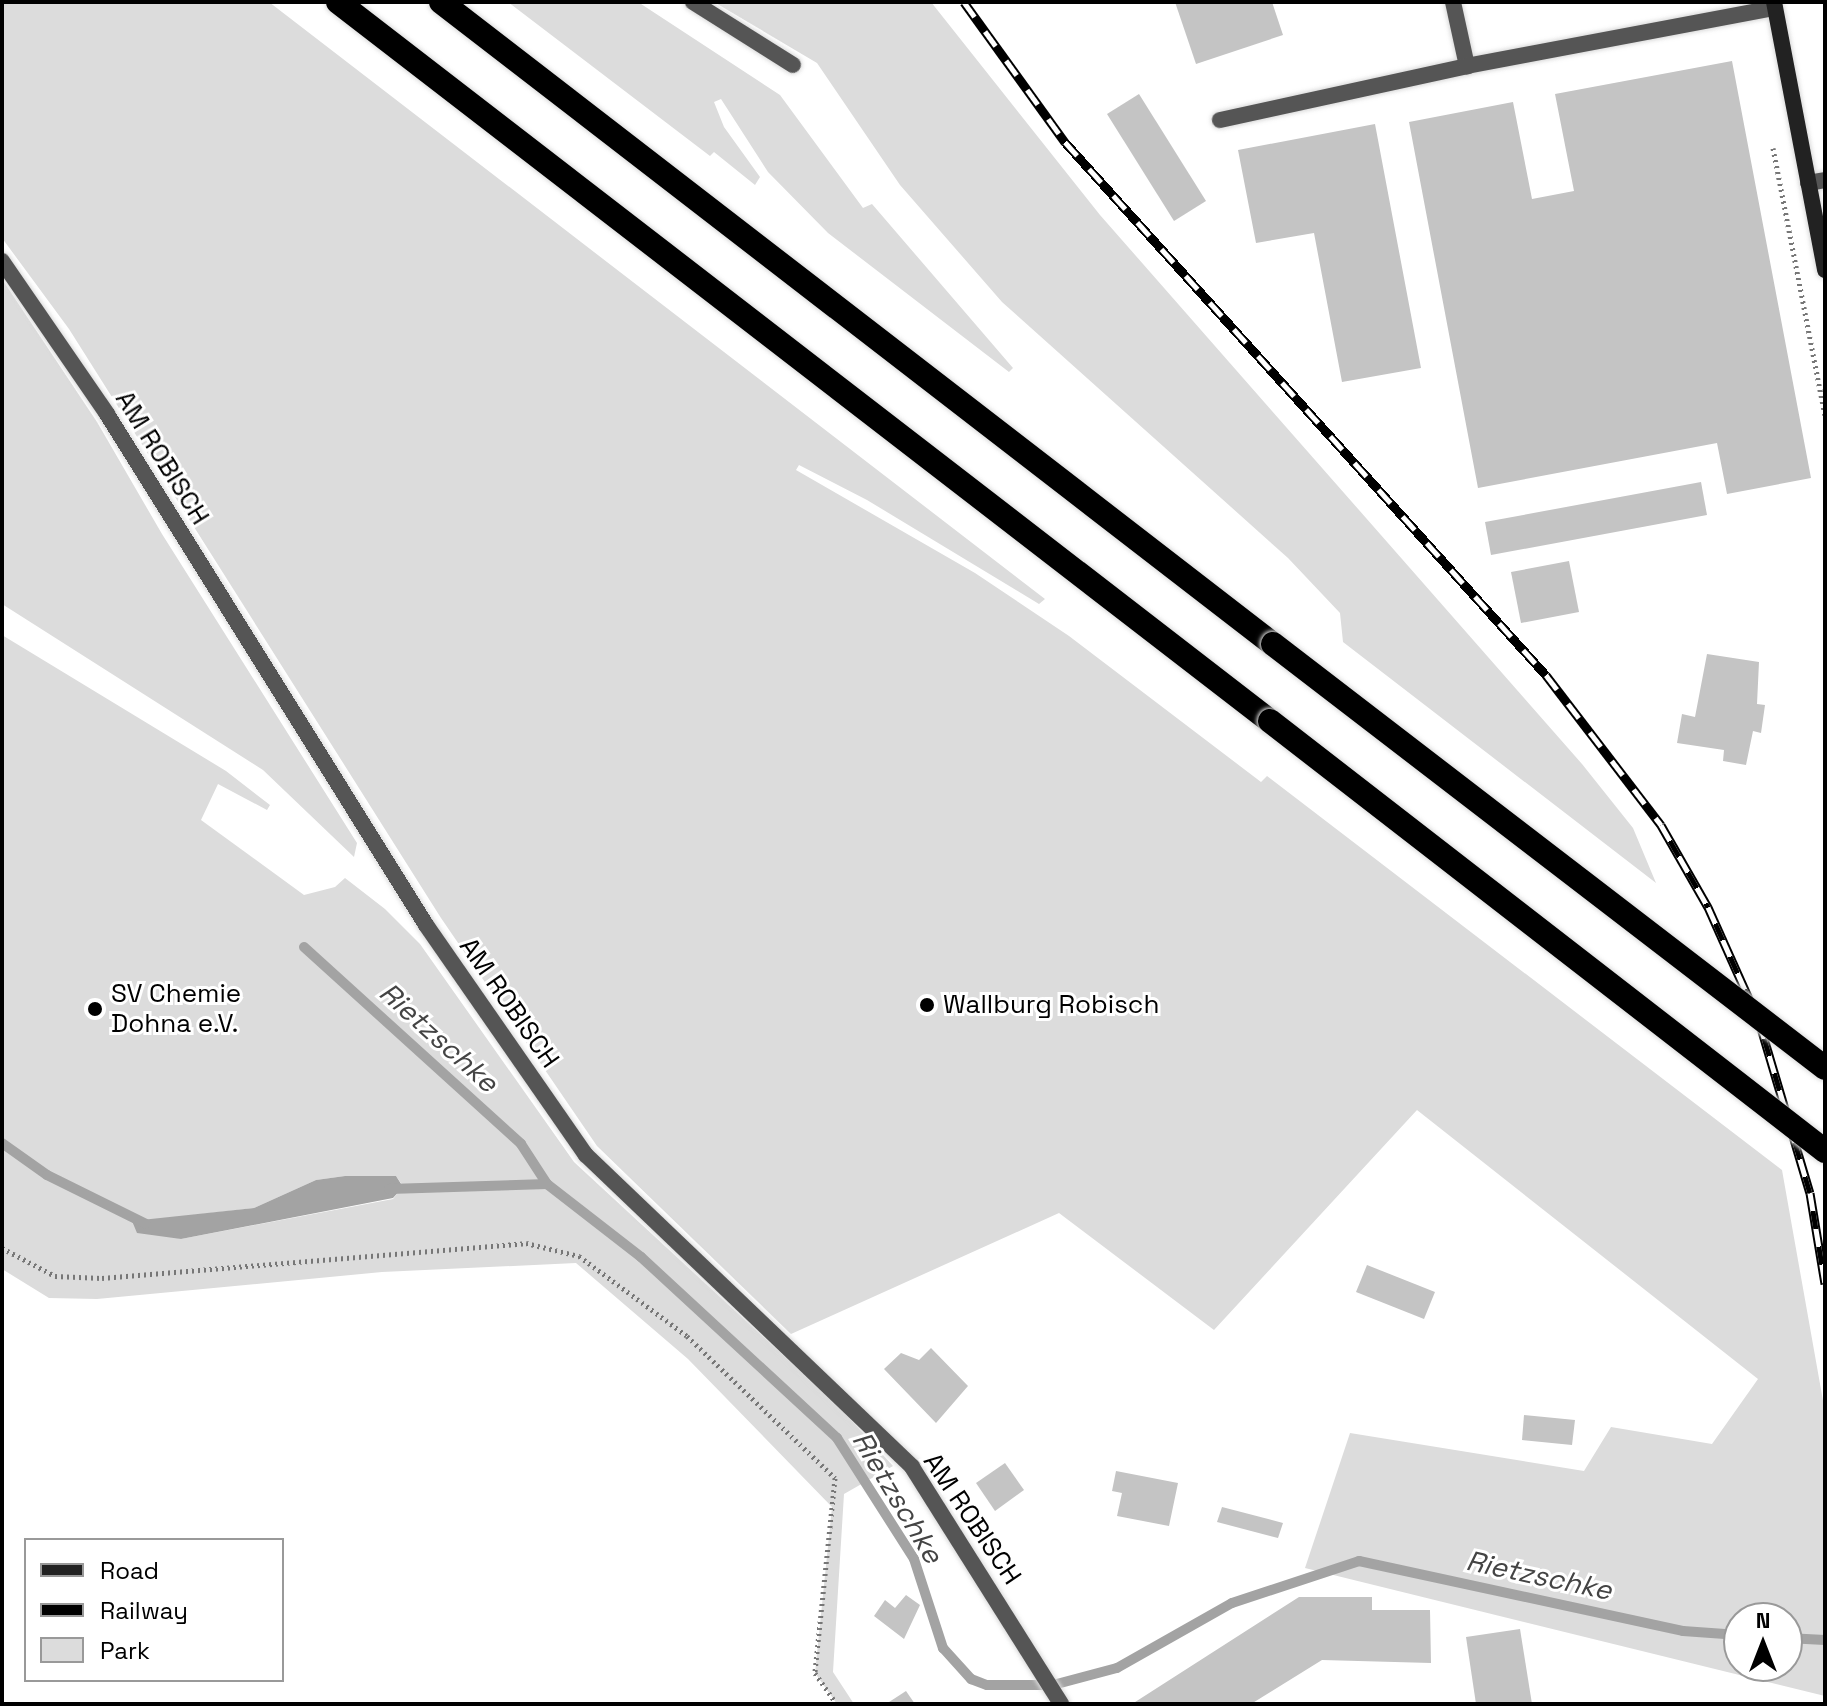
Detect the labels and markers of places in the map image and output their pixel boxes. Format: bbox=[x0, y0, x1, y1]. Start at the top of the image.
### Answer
place label: SV Chemie Dohna e.V. bbox=[111, 978, 242, 1040]
place label: Wallburg Robisch bbox=[943, 989, 1159, 1021]
marker: Wallburg Robisch bbox=[918, 996, 936, 1014]
marker: SV Chemie Dohna e.V. bbox=[86, 1000, 104, 1018]

